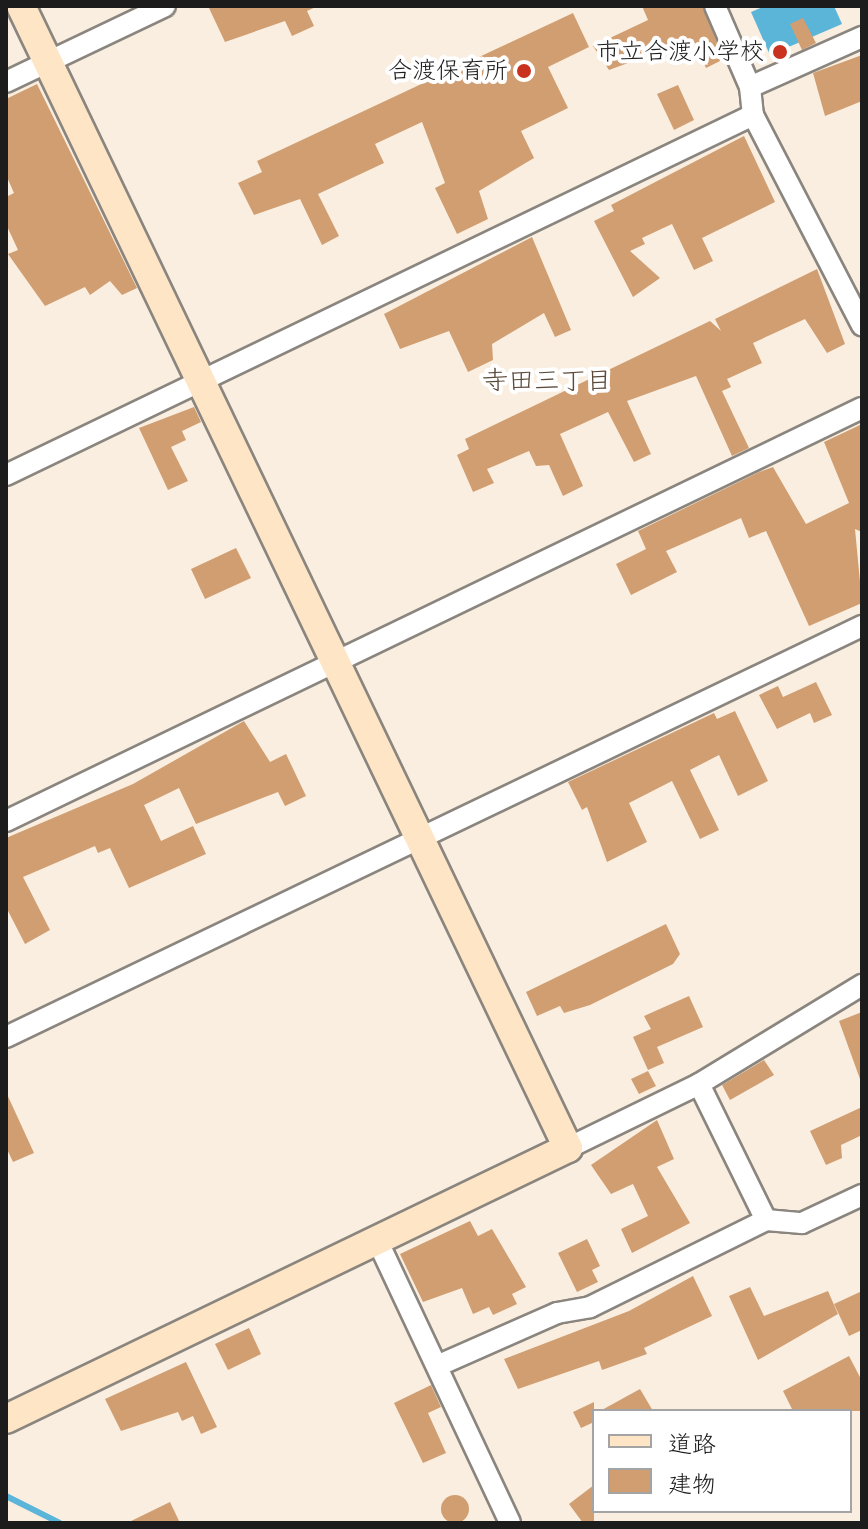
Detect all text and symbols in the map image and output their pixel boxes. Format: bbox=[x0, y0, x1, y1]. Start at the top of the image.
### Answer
place label: 市立合渡小学校 bbox=[596, 38, 764, 66]
marker: 市立合渡小学校 bbox=[771, 43, 789, 61]
place label: 合渡保育所 bbox=[388, 57, 508, 85]
marker: 合渡保育所 bbox=[515, 62, 533, 80]
district label: 寺田三丁目 bbox=[482, 366, 612, 398]
legend bbox=[592, 1409, 852, 1513]
text: 道路 bbox=[668, 1430, 716, 1459]
text: 建物 bbox=[668, 1470, 716, 1499]

